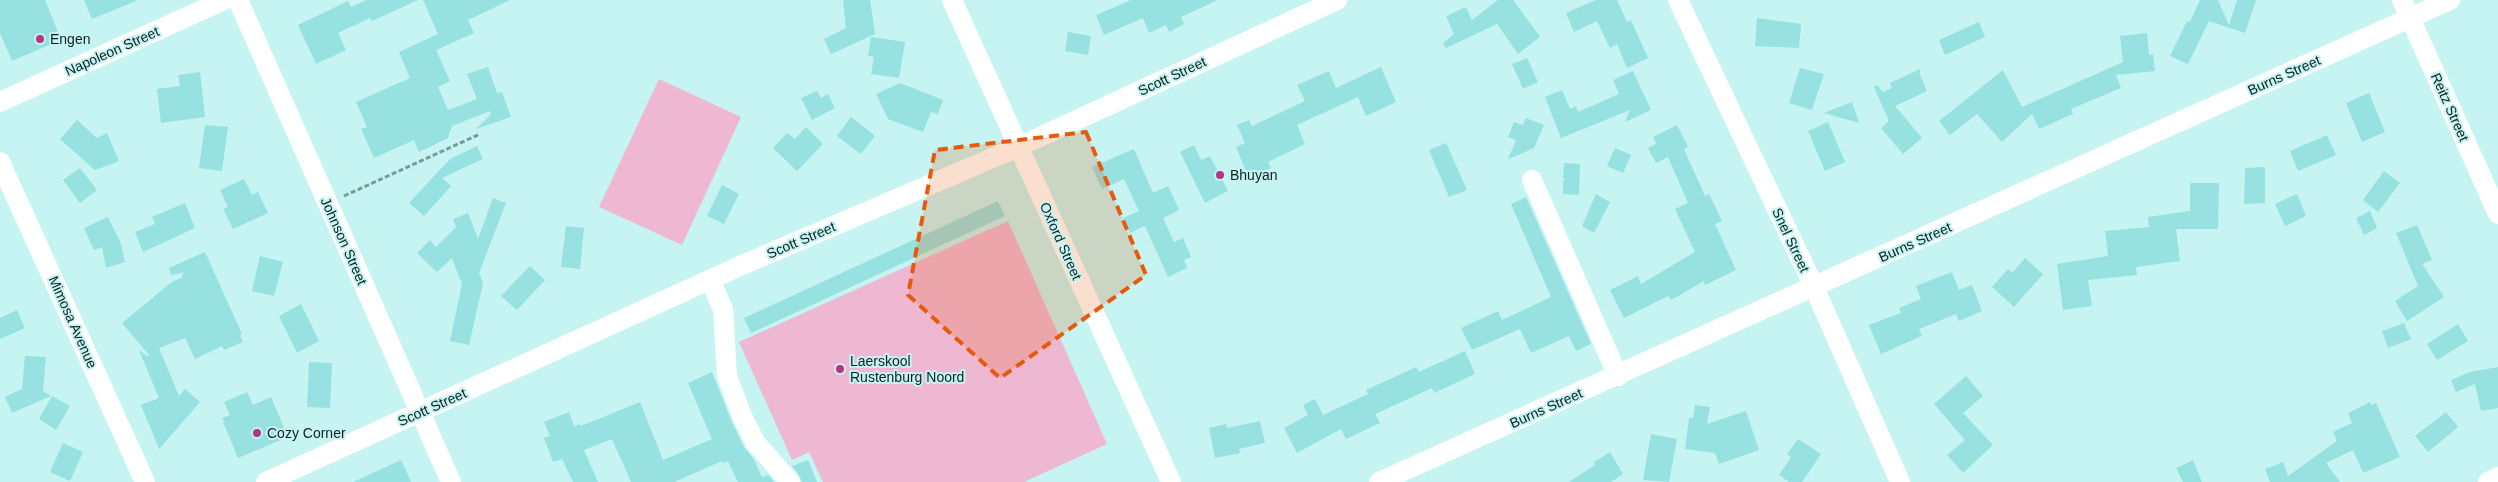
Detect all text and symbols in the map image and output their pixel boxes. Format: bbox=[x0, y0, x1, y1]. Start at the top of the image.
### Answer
street label: Napoleon Street bbox=[63, 23, 162, 79]
place label: Engen bbox=[50, 31, 90, 47]
marker: Engen bbox=[34, 33, 46, 45]
street label: Burns Street bbox=[2245, 52, 2323, 98]
street label: Scott Street bbox=[1135, 53, 1209, 99]
street label: Reitz Street bbox=[2428, 70, 2472, 144]
place label: Bhuyan bbox=[1230, 167, 1277, 183]
marker: Bhuyan bbox=[1214, 169, 1226, 181]
street label: Johnson Street bbox=[318, 195, 371, 287]
street label: Oxford Street bbox=[1037, 200, 1085, 282]
street label: Snel Street bbox=[1769, 205, 1813, 275]
street label: Scott Street bbox=[764, 218, 838, 262]
street label: Burns Street bbox=[1876, 219, 1954, 265]
street label: Mimosa Avenue bbox=[45, 273, 101, 371]
place label: Laerskool Rustenburg Noord bbox=[850, 353, 964, 385]
marker: Laerskool Rustenburg Noord bbox=[834, 363, 846, 375]
street label: Scott Street bbox=[395, 385, 469, 429]
street label: Burns Street bbox=[1507, 385, 1585, 431]
place label: Cozy Corner bbox=[267, 425, 346, 441]
marker: Cozy Corner bbox=[251, 427, 263, 439]

